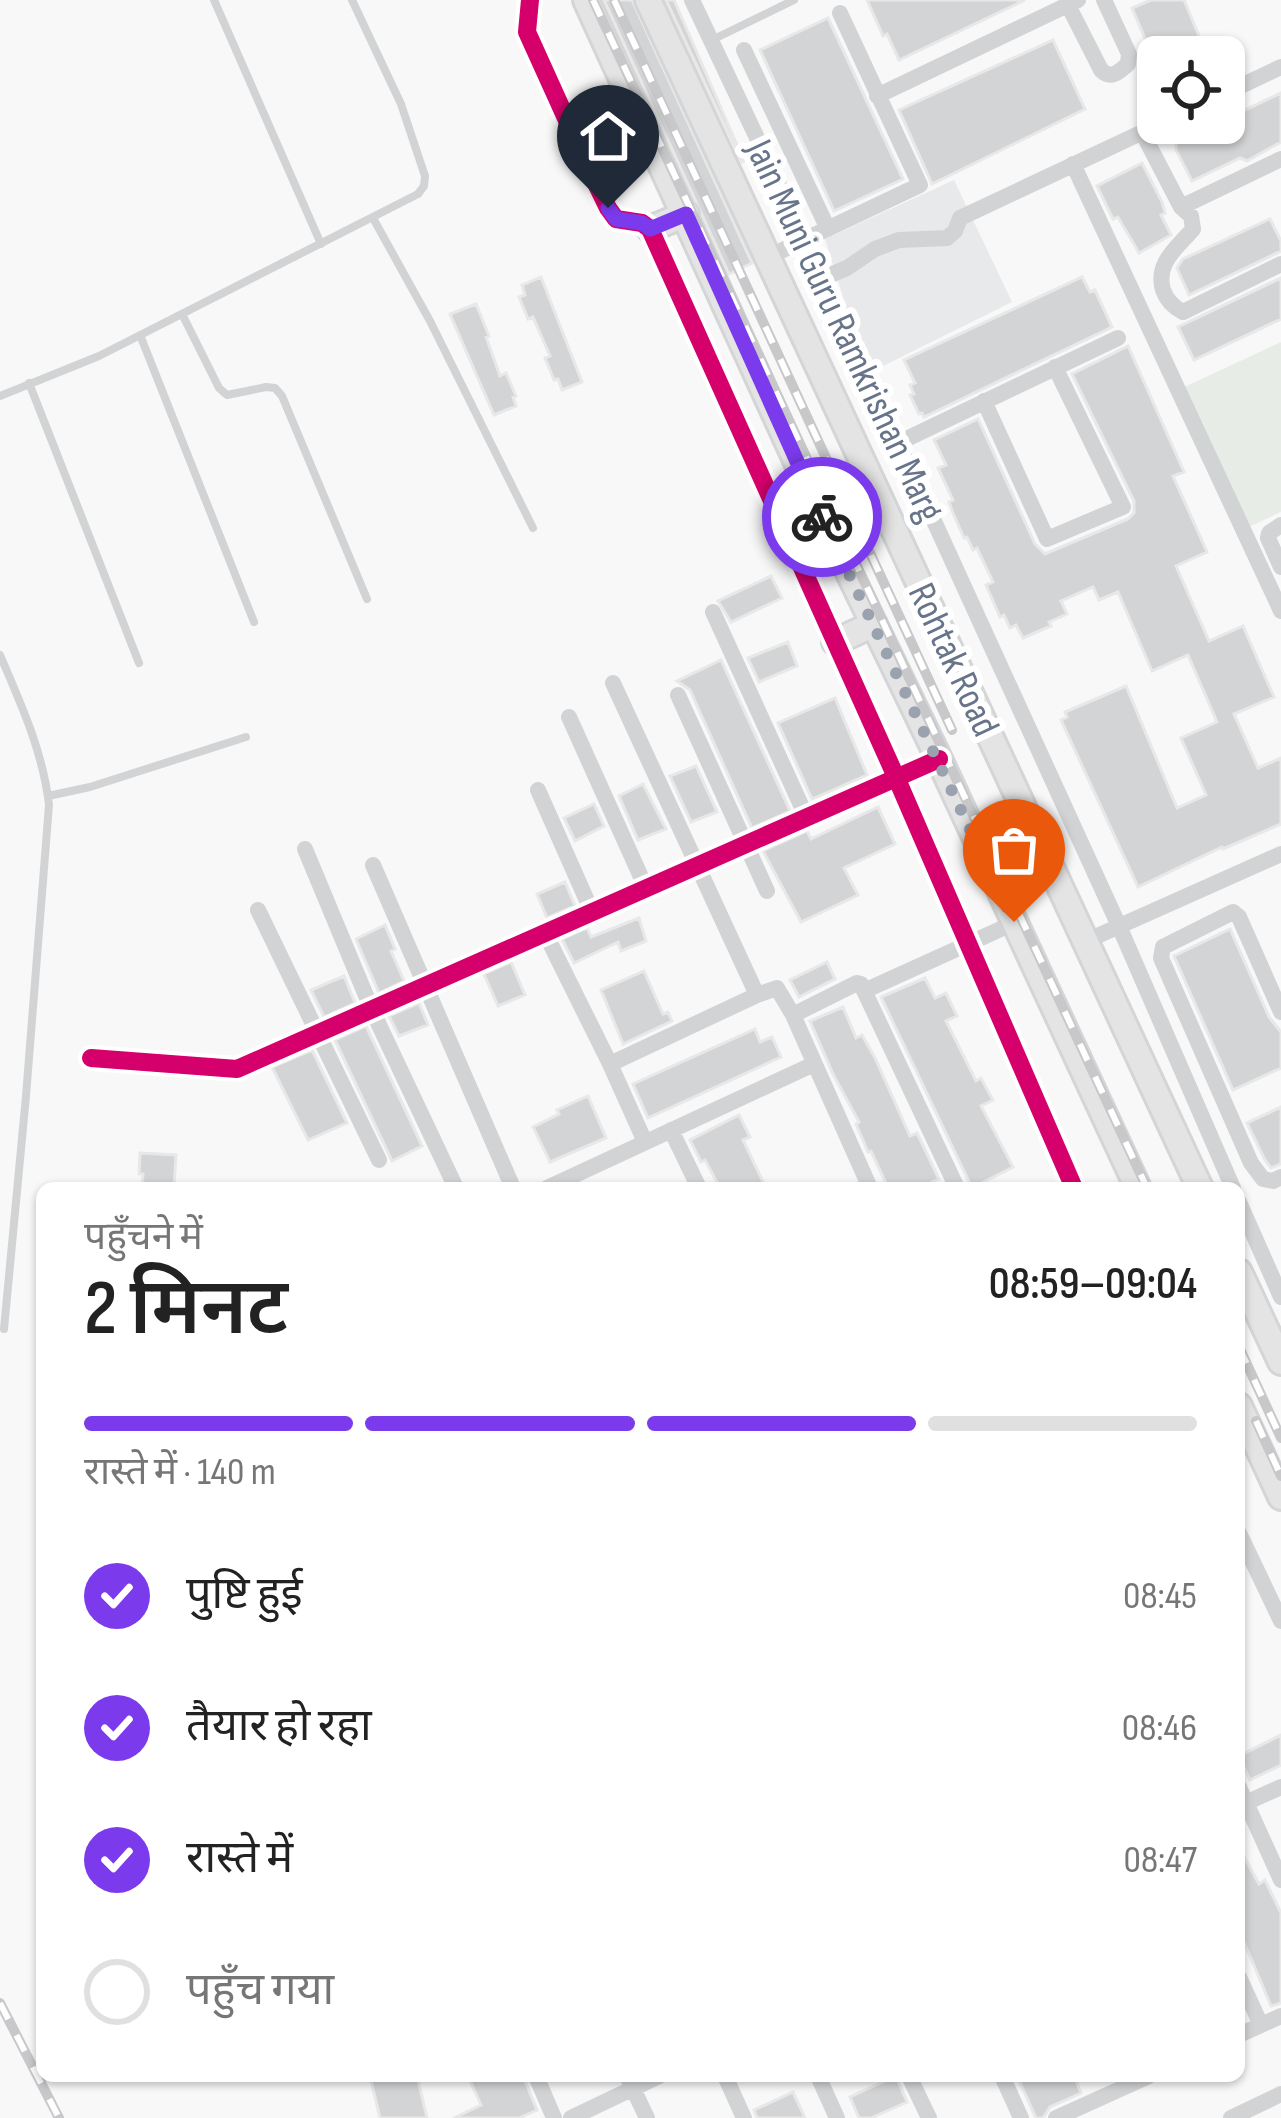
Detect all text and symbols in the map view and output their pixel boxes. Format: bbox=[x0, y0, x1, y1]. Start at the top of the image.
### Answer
map controls bbox=[1137, 36, 1245, 144]
button: locate bbox=[1137, 36, 1245, 144]
pin bbox=[557, 85, 659, 208]
icon: home bbox=[575, 103, 641, 169]
street label: Jain Muni Guru Ramkrishan Marg bbox=[734, 132, 953, 529]
courier bbox=[762, 457, 882, 577]
icon: bike bbox=[789, 484, 855, 550]
street label: Rohtak Road bbox=[897, 576, 1009, 744]
pin bbox=[963, 799, 1065, 922]
icon: bag bbox=[981, 817, 1047, 883]
text: पहुँचने में bbox=[84, 1214, 203, 1261]
text: 08:59–09:04 bbox=[989, 1257, 1197, 1312]
text: 2 मिनट bbox=[84, 1263, 288, 1356]
text: रास्ते में · 140 m bbox=[84, 1449, 276, 1496]
icon: check bbox=[84, 1563, 150, 1629]
text: पुष्टि हुई bbox=[186, 1567, 303, 1622]
text: 08:45 bbox=[1123, 1573, 1197, 1620]
icon: check bbox=[84, 1695, 150, 1761]
text: तैयार हो रहा bbox=[186, 1699, 372, 1754]
text: 08:46 bbox=[1122, 1705, 1197, 1752]
icon: check bbox=[84, 1827, 150, 1893]
text: रास्ते में bbox=[186, 1831, 293, 1886]
text: 08:47 bbox=[1124, 1837, 1197, 1884]
text: पहुँच गया bbox=[186, 1963, 334, 2018]

